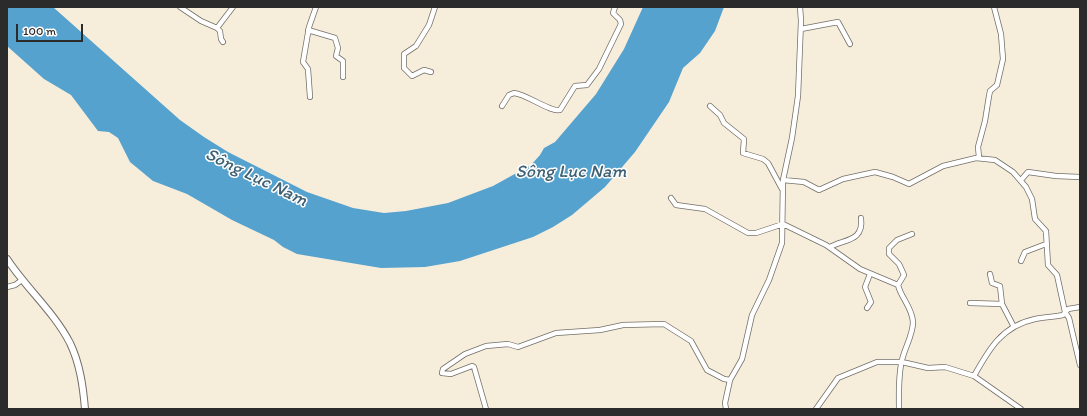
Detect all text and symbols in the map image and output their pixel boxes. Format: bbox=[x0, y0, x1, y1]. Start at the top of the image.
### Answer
scale bar bbox=[18, 16, 85, 42]
text: 100 m bbox=[23, 24, 56, 38]
water label: Sông Lục Nam bbox=[201, 144, 311, 212]
water label: Sông Lục Nam bbox=[516, 161, 626, 183]

